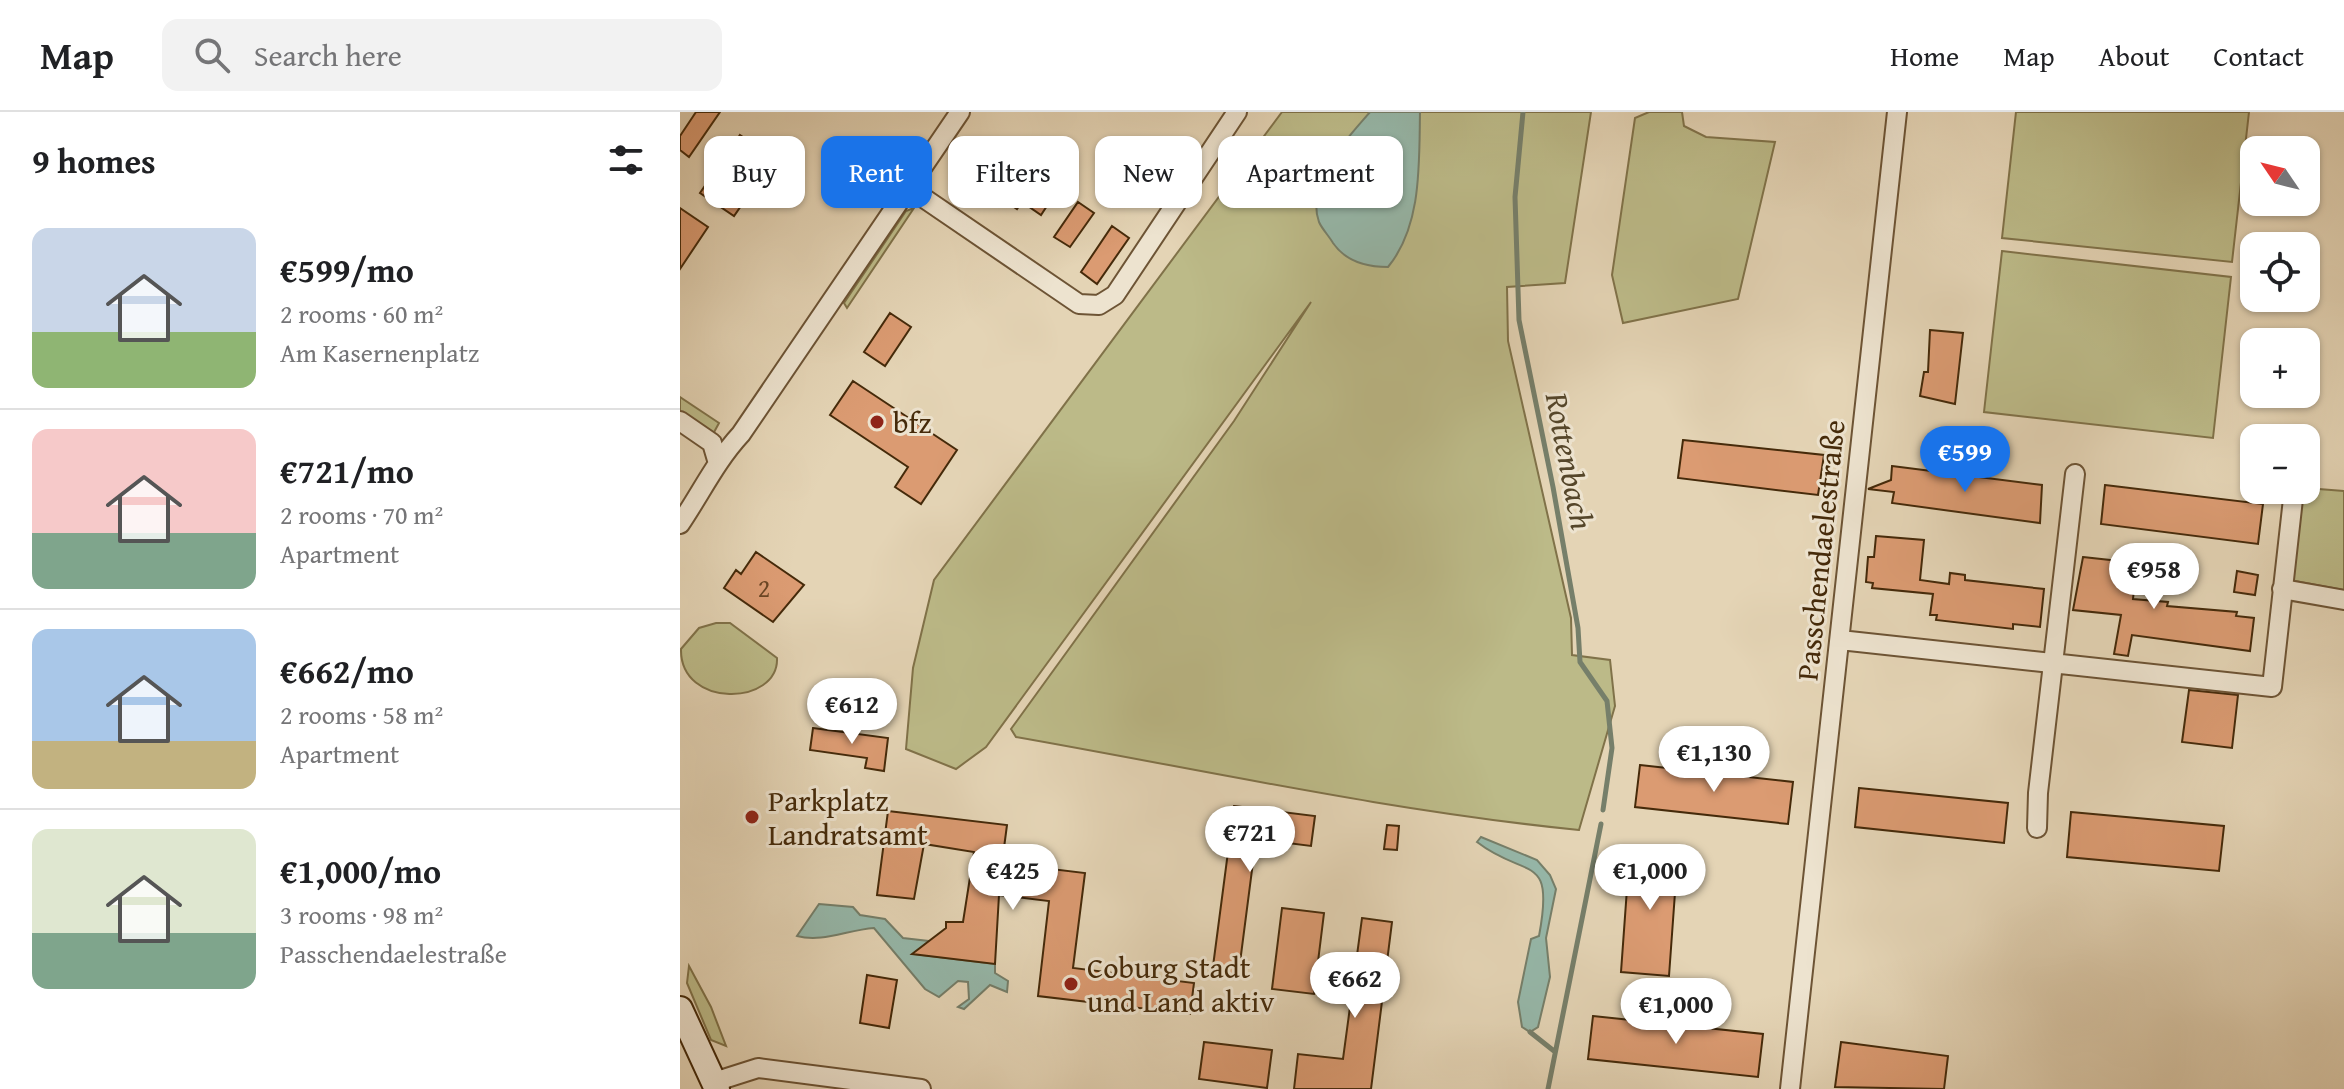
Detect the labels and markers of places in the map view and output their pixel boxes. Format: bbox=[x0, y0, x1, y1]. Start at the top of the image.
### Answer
place label: bfz bbox=[893, 400, 931, 444]
marker: bfz bbox=[868, 413, 886, 431]
pin: €599 bbox=[1918, 426, 2012, 494]
pin: €958 bbox=[2107, 543, 2201, 611]
pin: €612 bbox=[805, 678, 899, 746]
pin: €1,130 bbox=[1649, 726, 1779, 794]
place label: Parkplatz Landratsamt bbox=[768, 778, 928, 856]
pin: €721 bbox=[1203, 806, 1297, 874]
marker: Parkplatz Landratsamt bbox=[743, 808, 761, 826]
pin: €425 bbox=[966, 844, 1060, 912]
pin: €1,000 bbox=[1585, 844, 1715, 912]
place label: Coburg Stadt und Land aktiv bbox=[1087, 945, 1274, 1023]
pin: €662 bbox=[1308, 952, 1402, 1020]
marker: Coburg Stadt und Land aktiv bbox=[1062, 975, 1080, 993]
pin: €1,000 bbox=[1611, 978, 1741, 1046]

